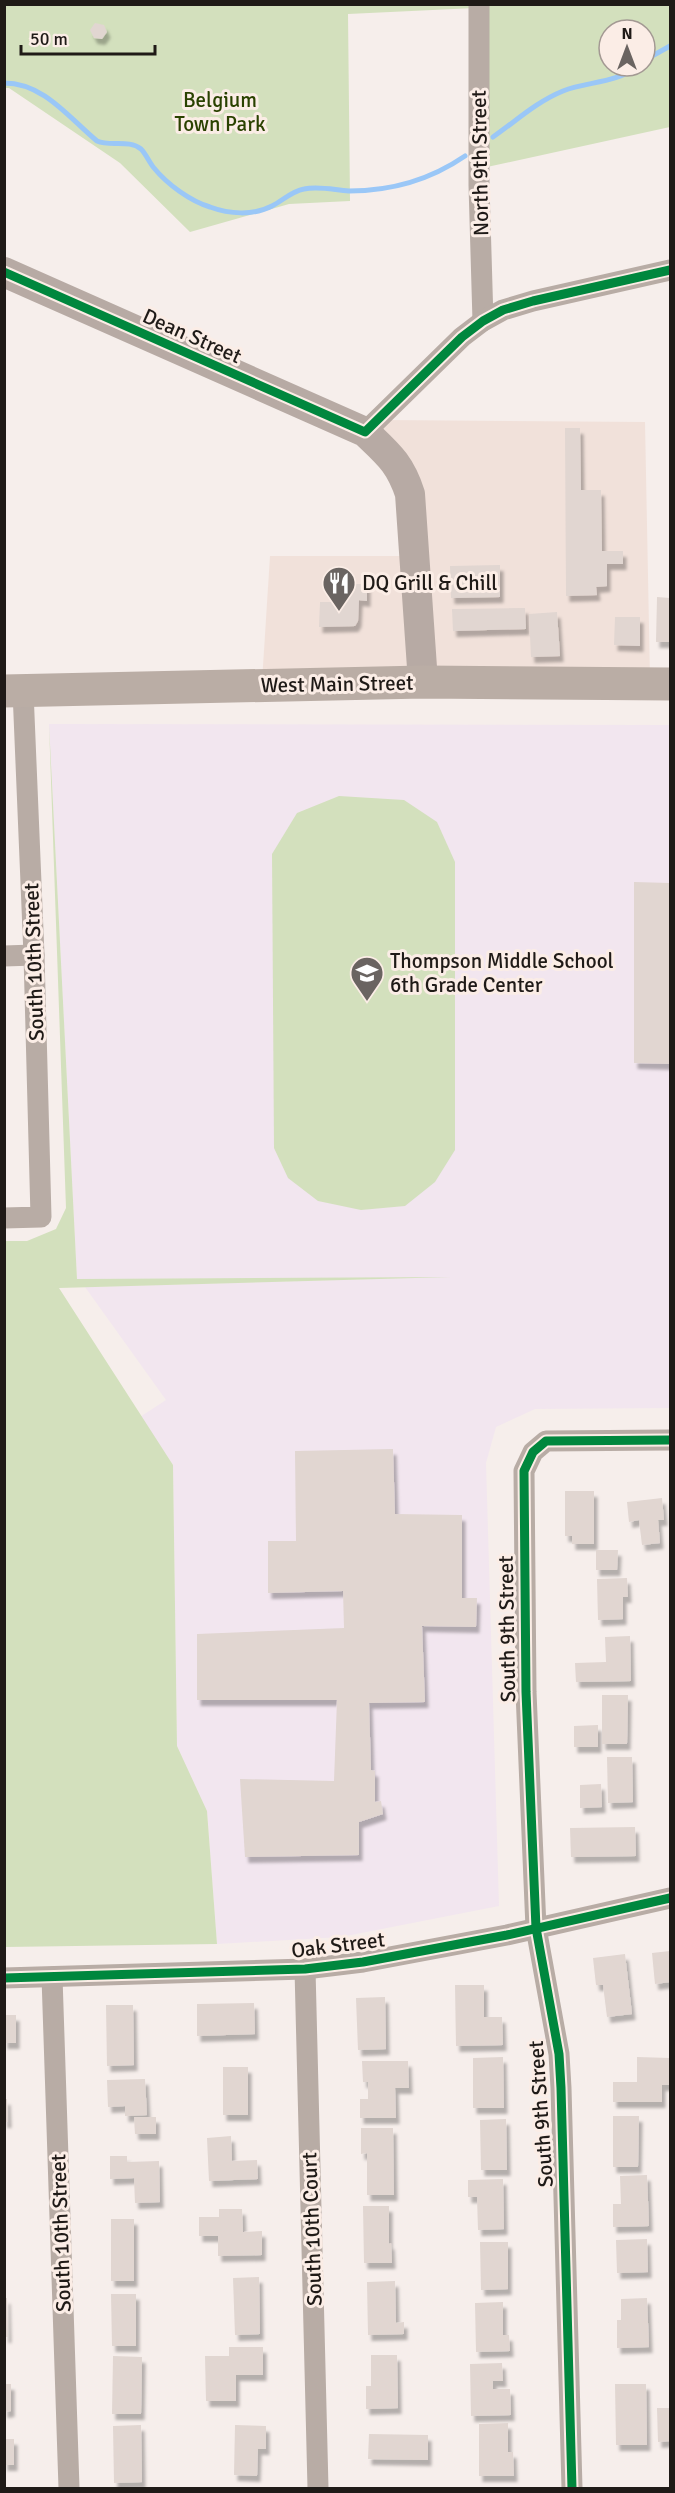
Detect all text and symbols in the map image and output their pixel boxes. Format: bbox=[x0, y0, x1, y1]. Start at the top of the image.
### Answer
scale bar bbox=[21, 18, 154, 56]
north arrow bbox=[597, 18, 657, 78]
text: N bbox=[621, 24, 633, 44]
text: 50 m bbox=[30, 28, 68, 50]
park label: Belgium Town Park bbox=[175, 87, 266, 137]
street label: North 9th Street bbox=[466, 90, 494, 236]
street label: Dean Street bbox=[138, 303, 246, 369]
restaurant icon: DQ Grill & Chill bbox=[321, 565, 357, 612]
place label: DQ Grill & Chill bbox=[362, 570, 498, 596]
street label: West Main Street bbox=[260, 670, 414, 698]
street label: South 10th Street bbox=[18, 882, 50, 1042]
place label: Thompson Middle School 6th Grade Center bbox=[390, 948, 614, 998]
school or university icon: Thompson Middle School 6th Grade Center bbox=[349, 955, 385, 1002]
street label: South 9th Street bbox=[493, 1555, 521, 1703]
street label: Oak Street bbox=[290, 1926, 386, 1964]
street label: South 9th Street bbox=[523, 2040, 559, 2188]
street label: South 10th Court bbox=[296, 2152, 328, 2306]
street label: South 10th Street bbox=[45, 2153, 77, 2313]

